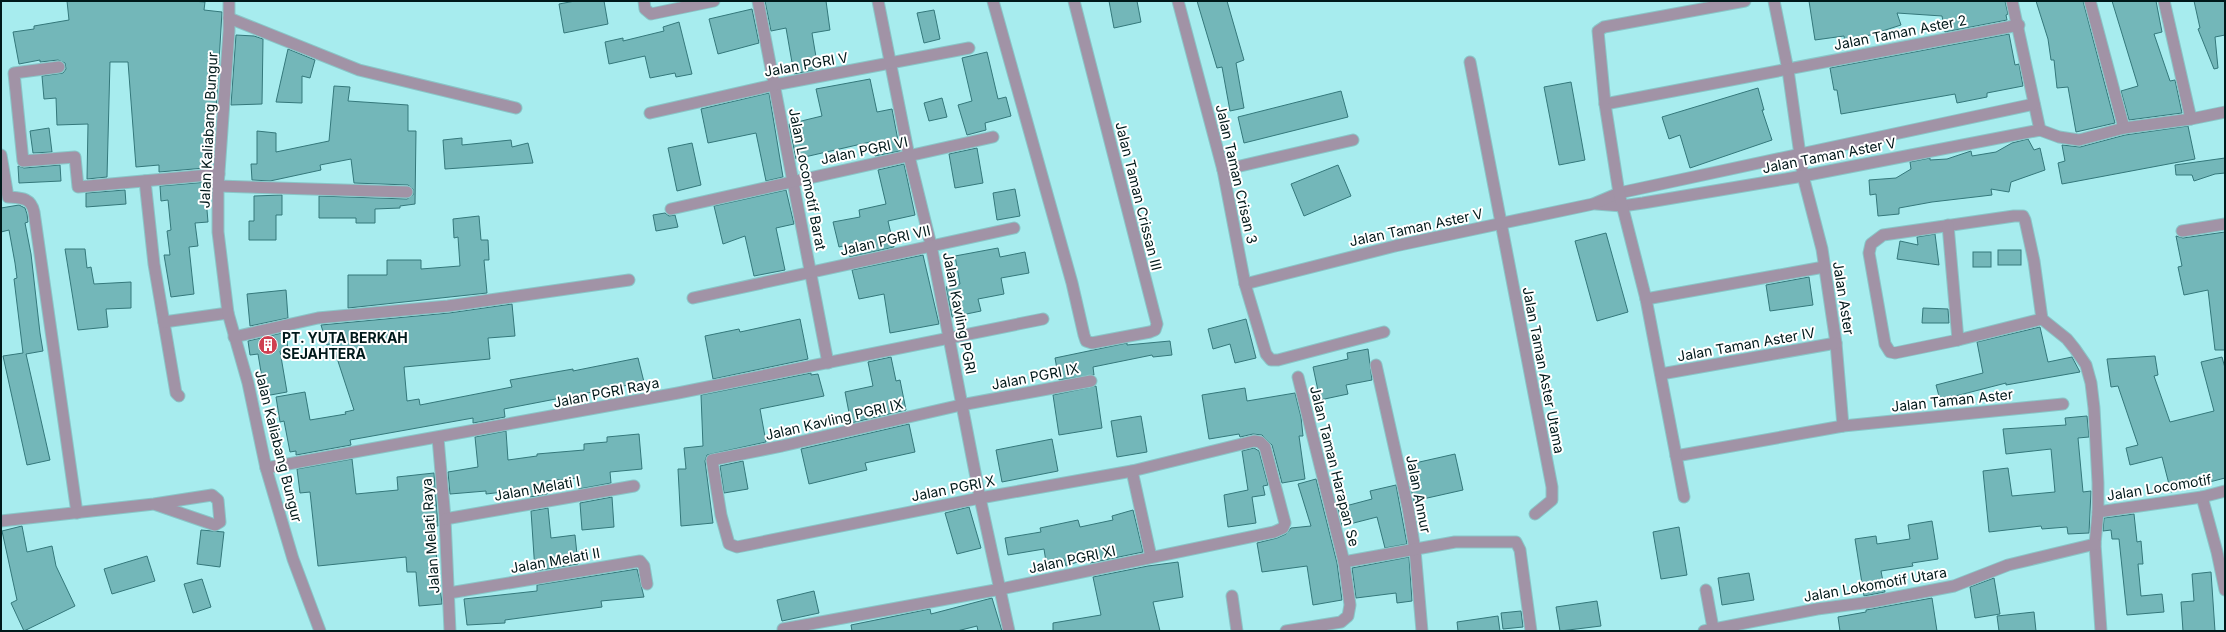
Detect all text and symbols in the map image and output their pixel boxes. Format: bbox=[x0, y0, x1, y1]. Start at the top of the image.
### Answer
street label: Jalan Taman Aster 2 bbox=[1832, 11, 1968, 53]
street label: Jalan PGRI V bbox=[763, 48, 850, 80]
street label: Jalan Kaliabang Bungur bbox=[195, 51, 221, 209]
street label: Jalan Taman Crisan 3 bbox=[1213, 103, 1261, 245]
street label: Jalan Locomotif Barat bbox=[786, 106, 830, 252]
street label: Jalan Taman Crissan III bbox=[1112, 120, 1166, 272]
street label: Jalan PGRI VI bbox=[819, 132, 909, 168]
street label: Jalan Taman Aster V bbox=[1761, 134, 1898, 176]
street label: Jalan Taman Aster V bbox=[1348, 204, 1485, 249]
street label: Jalan PGRI VII bbox=[838, 221, 932, 259]
street label: Jalan Kavling PGRI bbox=[940, 250, 980, 376]
street label: Jalan Aster bbox=[1830, 260, 1858, 336]
street label: Jalan Taman Aster Utama bbox=[1519, 285, 1569, 455]
street label: Jalan Taman Aster IV bbox=[1676, 323, 1817, 365]
place label: PT. YUTA BERKAH SEJAHTERA bbox=[282, 329, 408, 362]
building icon: PT. YUTA BERKAH SEJAHTERA bbox=[257, 334, 279, 356]
street label: Jalan PGRI IX bbox=[990, 359, 1081, 393]
street label: Jalan Kaliabang Bungur bbox=[252, 368, 306, 524]
street label: Jalan PGRI Raya bbox=[552, 373, 660, 411]
street label: Jalan Taman Harapan Se bbox=[1307, 384, 1363, 548]
street label: Jalan Taman Aster bbox=[1890, 385, 2014, 415]
street label: Jalan Kavling PGRI IX bbox=[763, 395, 905, 443]
street label: Jalan Annur bbox=[1403, 454, 1435, 534]
street label: Jalan Locomotif bbox=[2105, 470, 2213, 504]
street label: Jalan PGRI X bbox=[910, 471, 997, 504]
street label: Jalan Melati I bbox=[493, 472, 581, 504]
street label: Jalan Melati Raya bbox=[417, 478, 443, 594]
street label: Jalan PGRI XI bbox=[1027, 541, 1117, 577]
street label: Jalan Melati II bbox=[509, 544, 601, 576]
street label: Jalan Lokomotif Utara bbox=[1802, 563, 1948, 605]

